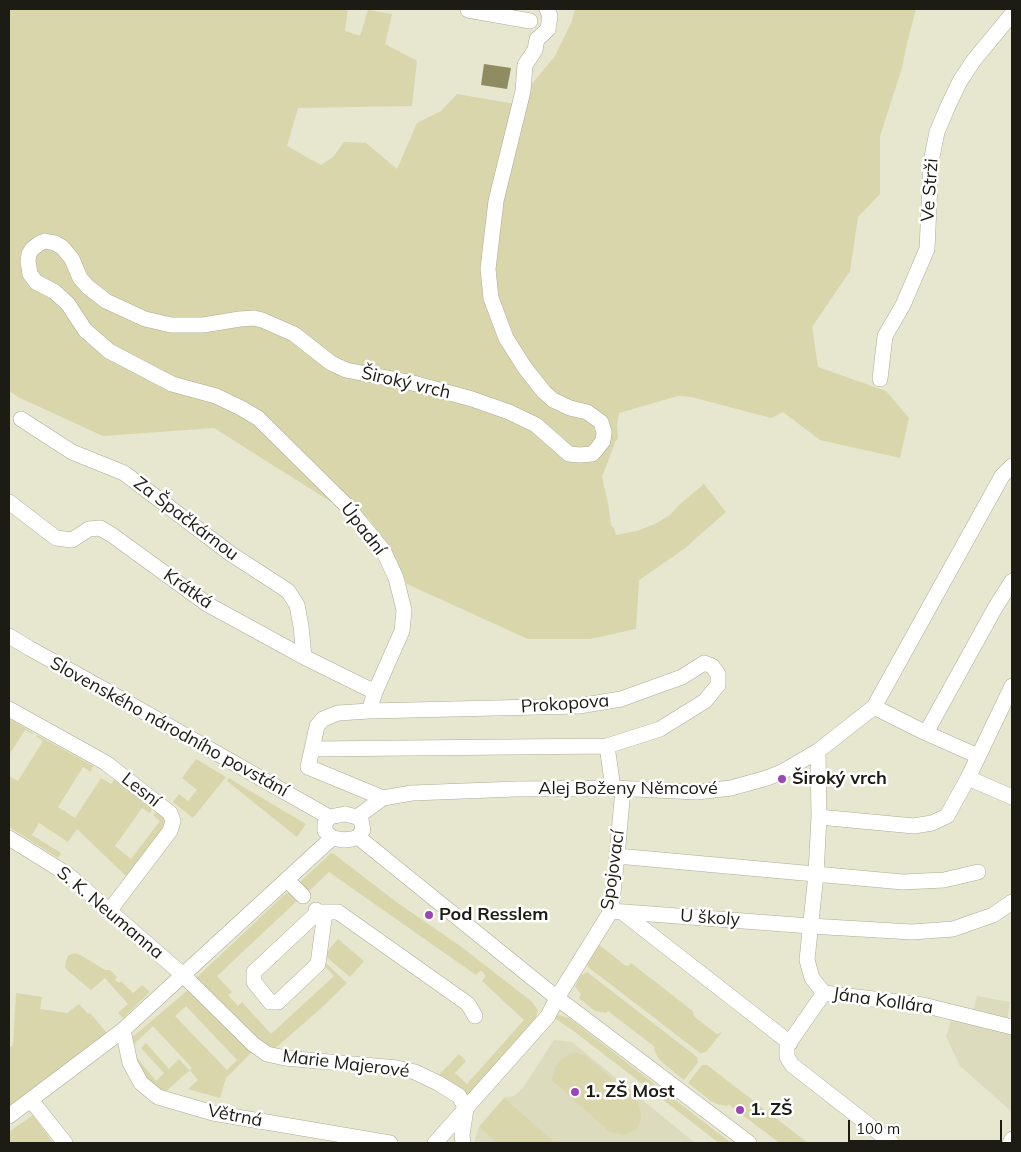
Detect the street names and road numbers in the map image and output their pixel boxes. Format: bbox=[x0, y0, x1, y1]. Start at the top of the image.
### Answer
street label: Ve Strži bbox=[917, 157, 943, 223]
street label: Široký vrch bbox=[359, 362, 453, 404]
street label: Za Špačkárnou bbox=[129, 473, 243, 565]
street label: Úpadní bbox=[336, 499, 390, 559]
street label: Krátká bbox=[159, 564, 217, 614]
street label: Slovenského národního povstání bbox=[46, 652, 292, 802]
street label: Prokopova bbox=[520, 690, 610, 718]
street label: Lesní bbox=[117, 768, 165, 812]
street label: Alej Boženy Němcové bbox=[538, 778, 718, 800]
street label: Spojovací bbox=[597, 829, 629, 911]
street label: S. K. Neumanna bbox=[52, 862, 168, 964]
street label: U školy bbox=[679, 905, 741, 931]
street label: Jána Kollára bbox=[832, 983, 934, 1019]
street label: Marie Majerové bbox=[281, 1046, 411, 1082]
street label: Větrná bbox=[206, 1100, 264, 1132]

